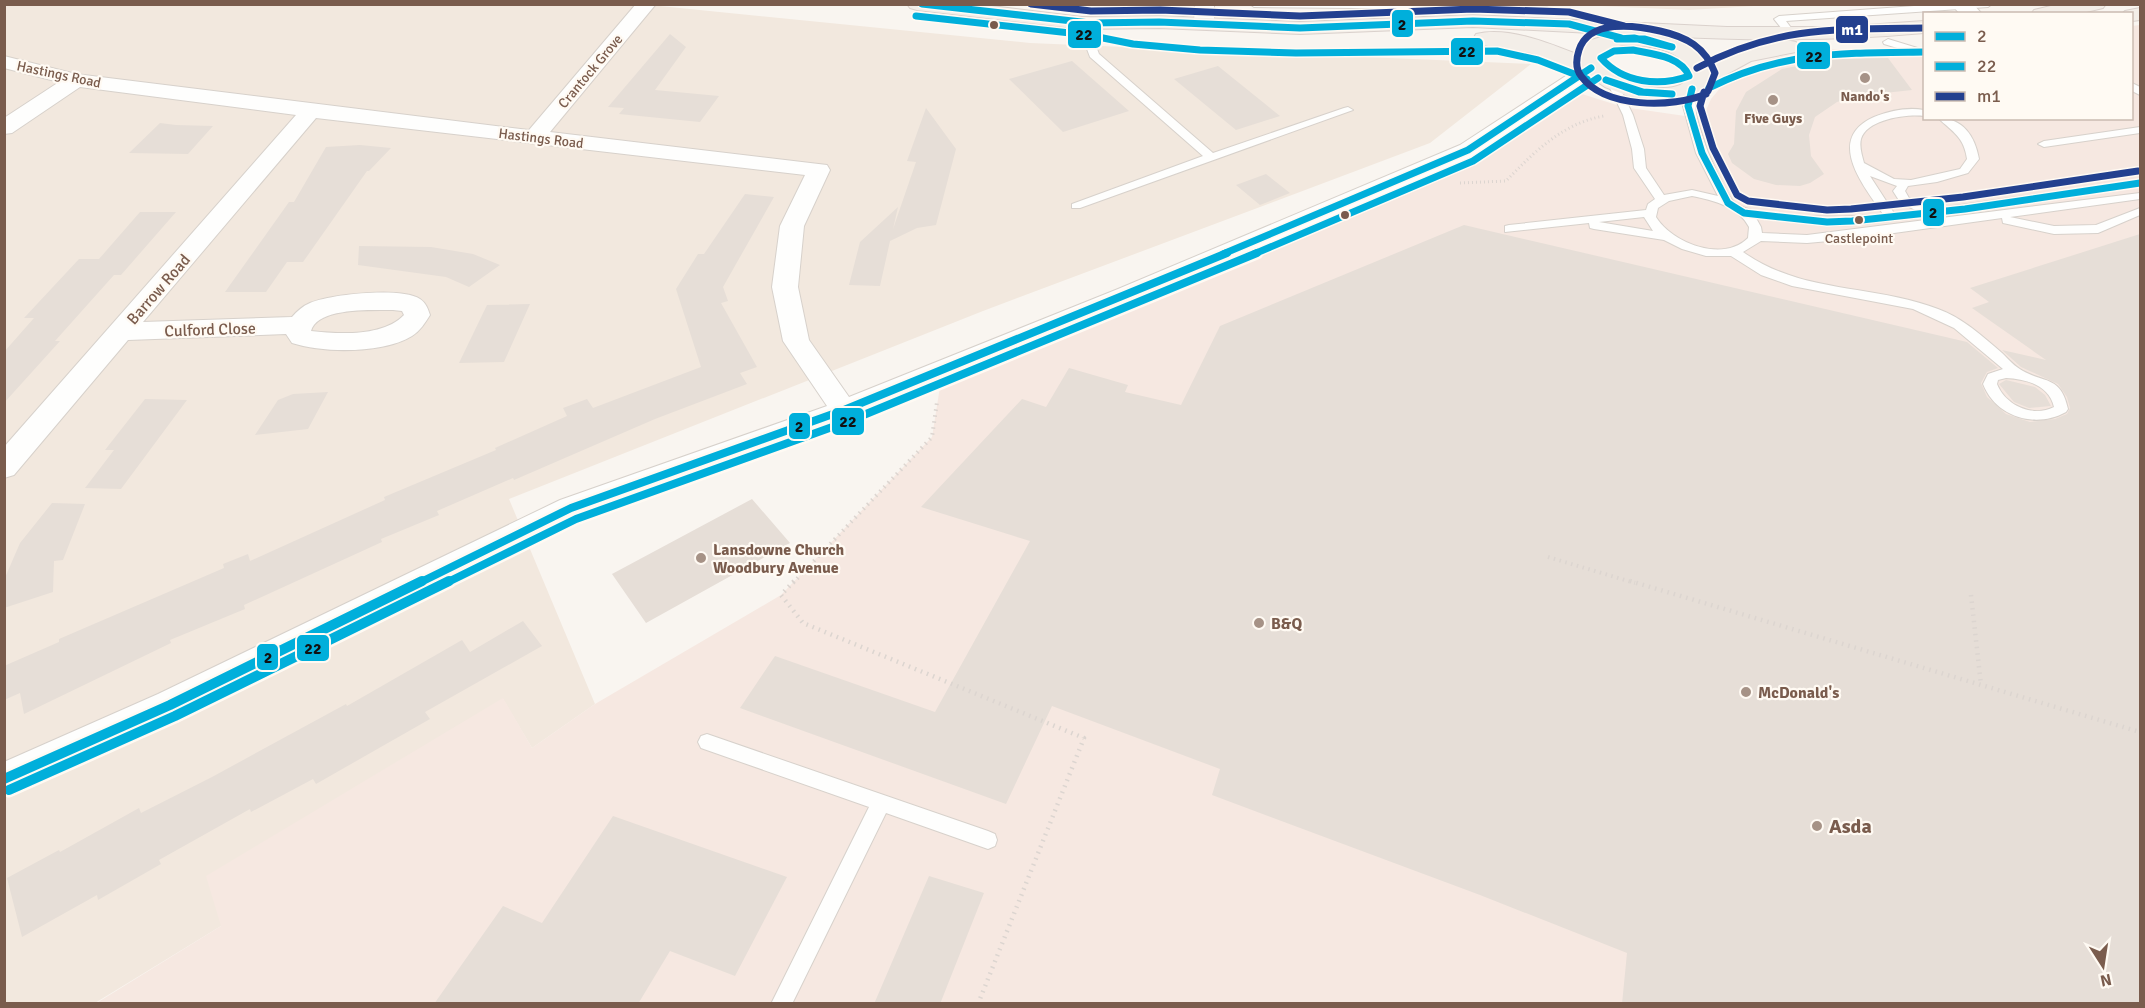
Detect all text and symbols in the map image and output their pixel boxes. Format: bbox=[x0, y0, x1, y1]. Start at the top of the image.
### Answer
line badge: 2 bbox=[1391, 9, 1414, 38]
legend bbox=[1923, 12, 2133, 120]
text: 2 bbox=[1398, 15, 1406, 35]
line badge: m1 bbox=[1835, 15, 1869, 44]
unlabelled marker bbox=[988, 19, 1000, 31]
line badge: 22 bbox=[1067, 20, 1102, 49]
text: m1 bbox=[1841, 20, 1863, 40]
text: 22 bbox=[1075, 25, 1093, 45]
text: 2 bbox=[1977, 25, 1987, 47]
street label: Crantock Grove bbox=[555, 31, 626, 112]
line badge: 22 bbox=[1450, 37, 1484, 66]
line badge: 22 bbox=[1796, 41, 1831, 70]
text: 22 bbox=[1458, 42, 1476, 62]
text: 22 bbox=[1805, 47, 1823, 67]
text: 22 bbox=[1977, 55, 1996, 77]
street label: Hastings Road bbox=[15, 57, 103, 92]
marker: Nando's bbox=[1858, 71, 1872, 85]
text: m1 bbox=[1977, 85, 2001, 107]
place label: Nando's bbox=[1841, 88, 1889, 105]
marker: Five Guys bbox=[1766, 93, 1780, 107]
place label: Five Guys bbox=[1744, 110, 1802, 127]
street label: Hastings Road bbox=[497, 125, 584, 152]
line badge: 2 bbox=[1922, 198, 1945, 227]
text: 2 bbox=[1929, 203, 1937, 223]
unlabelled marker bbox=[1339, 209, 1351, 221]
marker: Castlepoint bbox=[1853, 214, 1865, 226]
place label: Castlepoint bbox=[1825, 230, 1893, 247]
street label: Barrow Road bbox=[123, 250, 195, 329]
street label: Culford Close bbox=[164, 318, 256, 342]
line badge: 22 bbox=[831, 407, 865, 436]
line badge: 2 bbox=[788, 412, 811, 440]
text: 22 bbox=[839, 412, 857, 432]
text: 2 bbox=[795, 417, 803, 437]
place label: Lansdowne Church Woodbury Avenue bbox=[713, 540, 845, 578]
marker: Lansdowne Church Woodbury Avenue bbox=[694, 551, 708, 565]
place label: B&Q bbox=[1271, 614, 1302, 634]
marker: B&Q bbox=[1252, 616, 1266, 630]
line badge: 22 bbox=[296, 634, 330, 662]
text: 22 bbox=[304, 639, 322, 659]
line badge: 2 bbox=[256, 643, 279, 671]
text: 2 bbox=[264, 648, 272, 668]
place label: McDonald's bbox=[1758, 683, 1839, 703]
marker: McDonald's bbox=[1739, 685, 1753, 699]
place label: Asda bbox=[1829, 814, 1872, 839]
marker: Asda bbox=[1810, 819, 1824, 833]
north arrow bbox=[2073, 936, 2133, 996]
text: N bbox=[2098, 969, 2113, 991]

